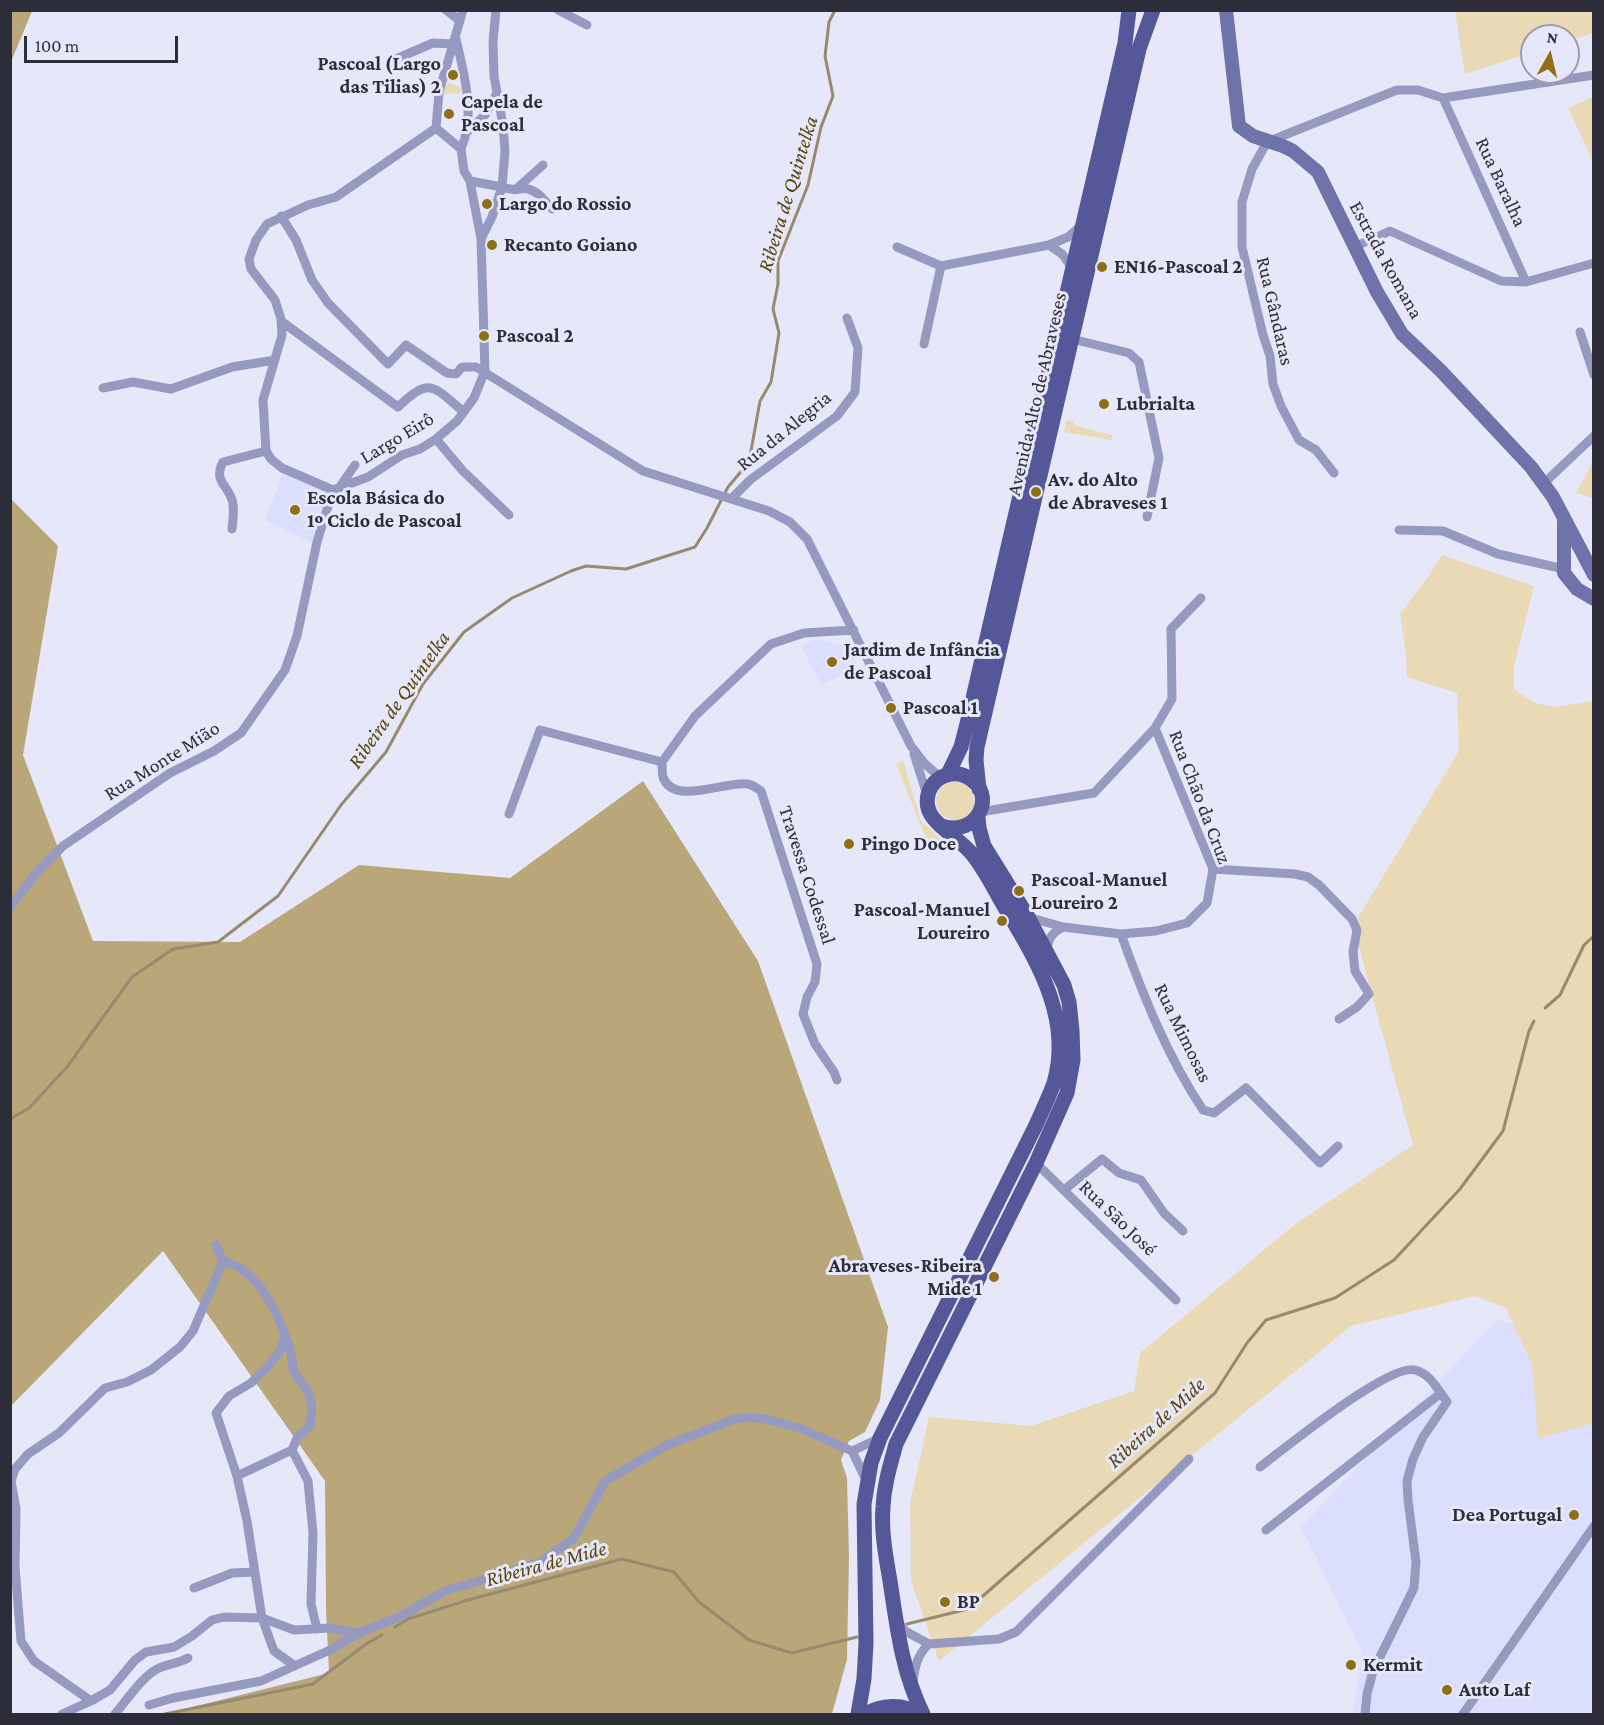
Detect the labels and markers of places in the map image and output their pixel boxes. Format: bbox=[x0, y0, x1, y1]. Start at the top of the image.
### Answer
place label: Pascoal (Largo das Tilias) 2 bbox=[317, 52, 441, 99]
marker: Pascoal (Largo das Tilias) 2 bbox=[446, 68, 460, 82]
place label: Capela de Pascoal bbox=[461, 90, 543, 137]
marker: Capela de Pascoal bbox=[442, 107, 456, 121]
place label: Largo do Rossio bbox=[499, 192, 631, 216]
marker: Largo do Rossio bbox=[480, 197, 494, 211]
place label: Recanto Goiano bbox=[504, 233, 637, 257]
marker: Recanto Goiano bbox=[485, 238, 499, 252]
place label: EN16-Pascoal 2 bbox=[1114, 255, 1243, 279]
marker: EN16-Pascoal 2 bbox=[1095, 260, 1109, 274]
place label: Pascoal 2 bbox=[496, 324, 574, 348]
marker: Pascoal 2 bbox=[477, 329, 491, 343]
place label: Lubrialta bbox=[1116, 392, 1195, 416]
marker: Lubrialta bbox=[1097, 397, 1111, 411]
place label: Av. do Alto de Abraveses 1 bbox=[1048, 468, 1168, 515]
marker: Av. do Alto de Abraveses 1 bbox=[1029, 485, 1043, 499]
place label: Escola Básica do 1º Ciclo de Pascoal bbox=[307, 486, 462, 533]
marker: Escola Básica do 1º Ciclo de Pascoal bbox=[288, 503, 302, 517]
place label: Jardim de Infância de Pascoal bbox=[844, 638, 1000, 685]
marker: Jardim de Infância de Pascoal bbox=[825, 655, 839, 669]
place label: Pascoal 1 bbox=[903, 696, 978, 720]
marker: Pascoal 1 bbox=[884, 701, 898, 715]
place label: Pingo Doce bbox=[861, 832, 956, 856]
marker: Pingo Doce bbox=[842, 837, 856, 851]
place label: Pascoal-Manuel Loureiro 2 bbox=[1031, 868, 1167, 915]
marker: Pascoal-Manuel Loureiro 2 bbox=[1012, 884, 1026, 898]
place label: Pascoal-Manuel Loureiro bbox=[854, 898, 990, 945]
marker: Pascoal-Manuel Loureiro bbox=[995, 914, 1009, 928]
place label: Abraveses-Ribeira Mide 1 bbox=[829, 1254, 982, 1301]
marker: Abraveses-Ribeira Mide 1 bbox=[987, 1270, 1001, 1284]
place label: Dea Portugal bbox=[1452, 1503, 1562, 1527]
marker: Dea Portugal bbox=[1567, 1508, 1581, 1522]
place label: BP bbox=[957, 1590, 980, 1614]
marker: BP bbox=[938, 1595, 952, 1609]
place label: Kermit bbox=[1363, 1653, 1423, 1677]
marker: Kermit bbox=[1344, 1658, 1358, 1672]
place label: Auto Laf bbox=[1459, 1678, 1530, 1702]
marker: Auto Laf bbox=[1440, 1683, 1454, 1697]

